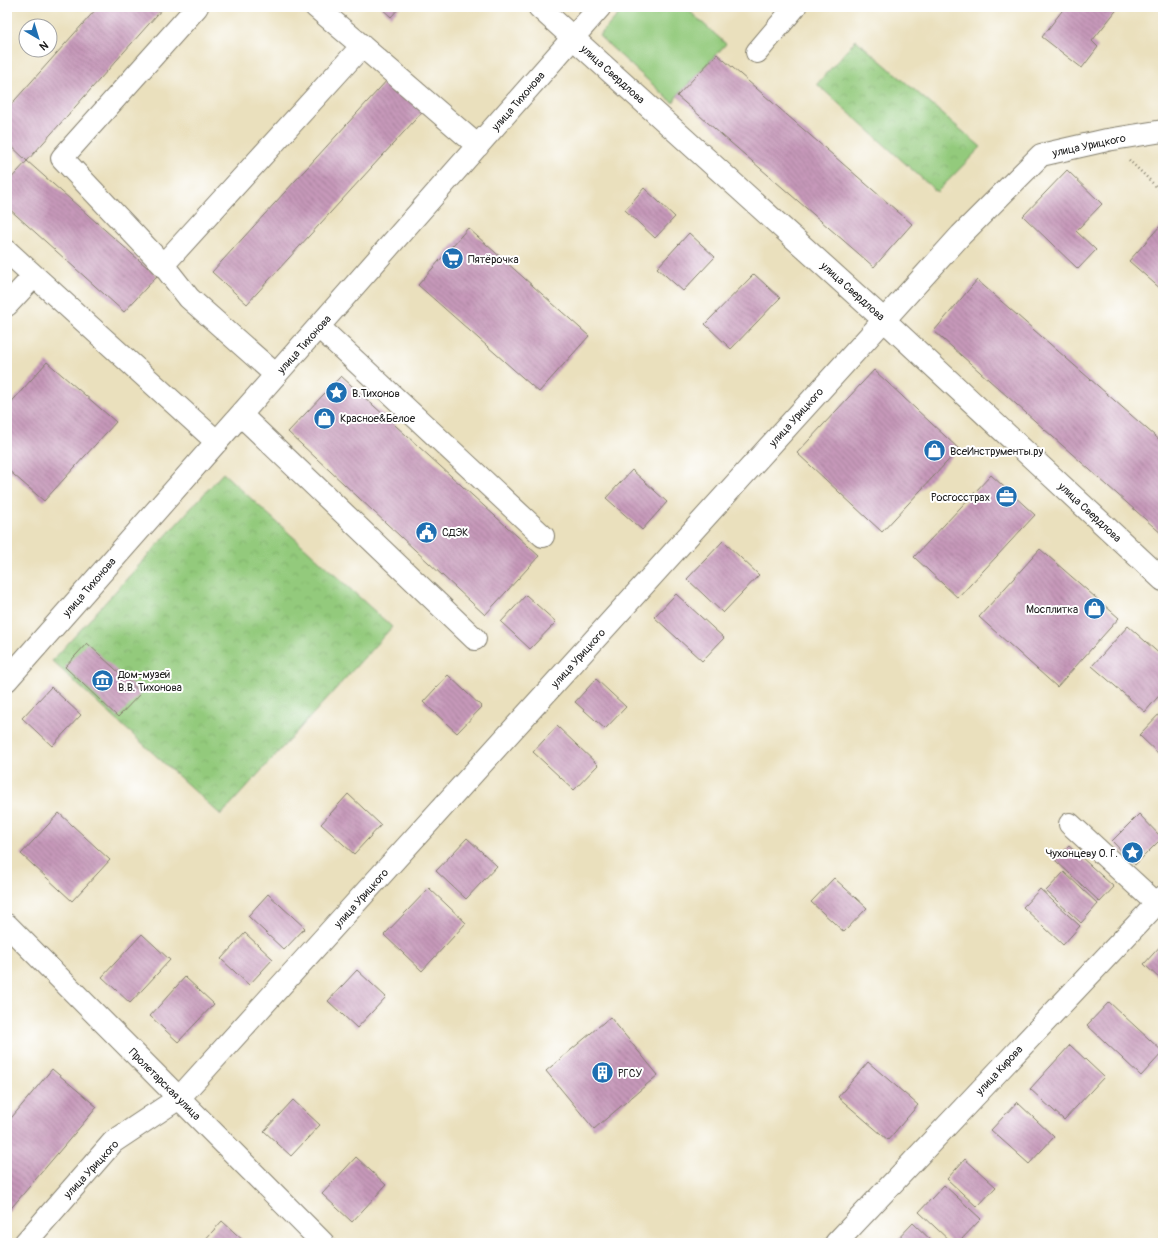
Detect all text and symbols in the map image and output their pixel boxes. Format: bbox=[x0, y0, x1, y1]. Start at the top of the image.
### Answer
north arrow bbox=[18, 18, 58, 58]
text: N bbox=[36, 38, 51, 53]
street label: улица Свердлова bbox=[577, 42, 647, 106]
street label: улица Тихонова bbox=[489, 69, 548, 134]
street label: улица Урицкого bbox=[1050, 131, 1127, 160]
supermarket icon: Пятёрочка bbox=[439, 246, 465, 272]
place label: Пятёрочка bbox=[468, 253, 519, 266]
street label: улица Свердлова bbox=[817, 259, 887, 323]
street label: улица Тихонова bbox=[274, 312, 334, 377]
place icon: В.Тихонов bbox=[323, 380, 349, 406]
street label: улица Урицкого bbox=[766, 385, 826, 450]
place label: В.Тихонов bbox=[352, 387, 400, 400]
shop icon: Красное&Белое bbox=[311, 405, 337, 431]
place label: Красное&Белое bbox=[340, 412, 416, 425]
shop icon: ВсеИнструменты.ру bbox=[922, 438, 948, 464]
place label: ВсеИнструменты.ру bbox=[950, 445, 1043, 458]
street label: улица Свердлова bbox=[1055, 479, 1124, 545]
office icon: Росгосстрах bbox=[993, 484, 1019, 510]
place label: Росгосстрах bbox=[931, 491, 990, 504]
public building icon: СДЭК bbox=[413, 519, 439, 545]
place label: СДЭК bbox=[442, 526, 468, 539]
street label: улица Тихонова bbox=[60, 555, 119, 620]
shop icon: Мосплитка bbox=[1081, 596, 1107, 622]
place label: Мосплитка bbox=[1026, 603, 1078, 616]
street label: улица Урицкого bbox=[548, 626, 608, 691]
museum icon: Дом-музей В.В. Тихонова bbox=[90, 667, 116, 693]
place label: Дом-музей В.В. Тихонова bbox=[117, 668, 182, 694]
place icon: Чухонцеву О. Г. bbox=[1120, 840, 1146, 866]
place label: Чухонцеву О. Г. bbox=[1046, 847, 1118, 860]
street label: улица Урицкого bbox=[331, 866, 391, 931]
street label: улица Кирова bbox=[973, 1043, 1025, 1098]
street label: Пролетарская улица bbox=[126, 1046, 203, 1123]
building icon: РГСУ bbox=[589, 1060, 615, 1086]
place label: РГСУ bbox=[618, 1067, 643, 1080]
street label: улица Урицкого bbox=[60, 1138, 122, 1202]

